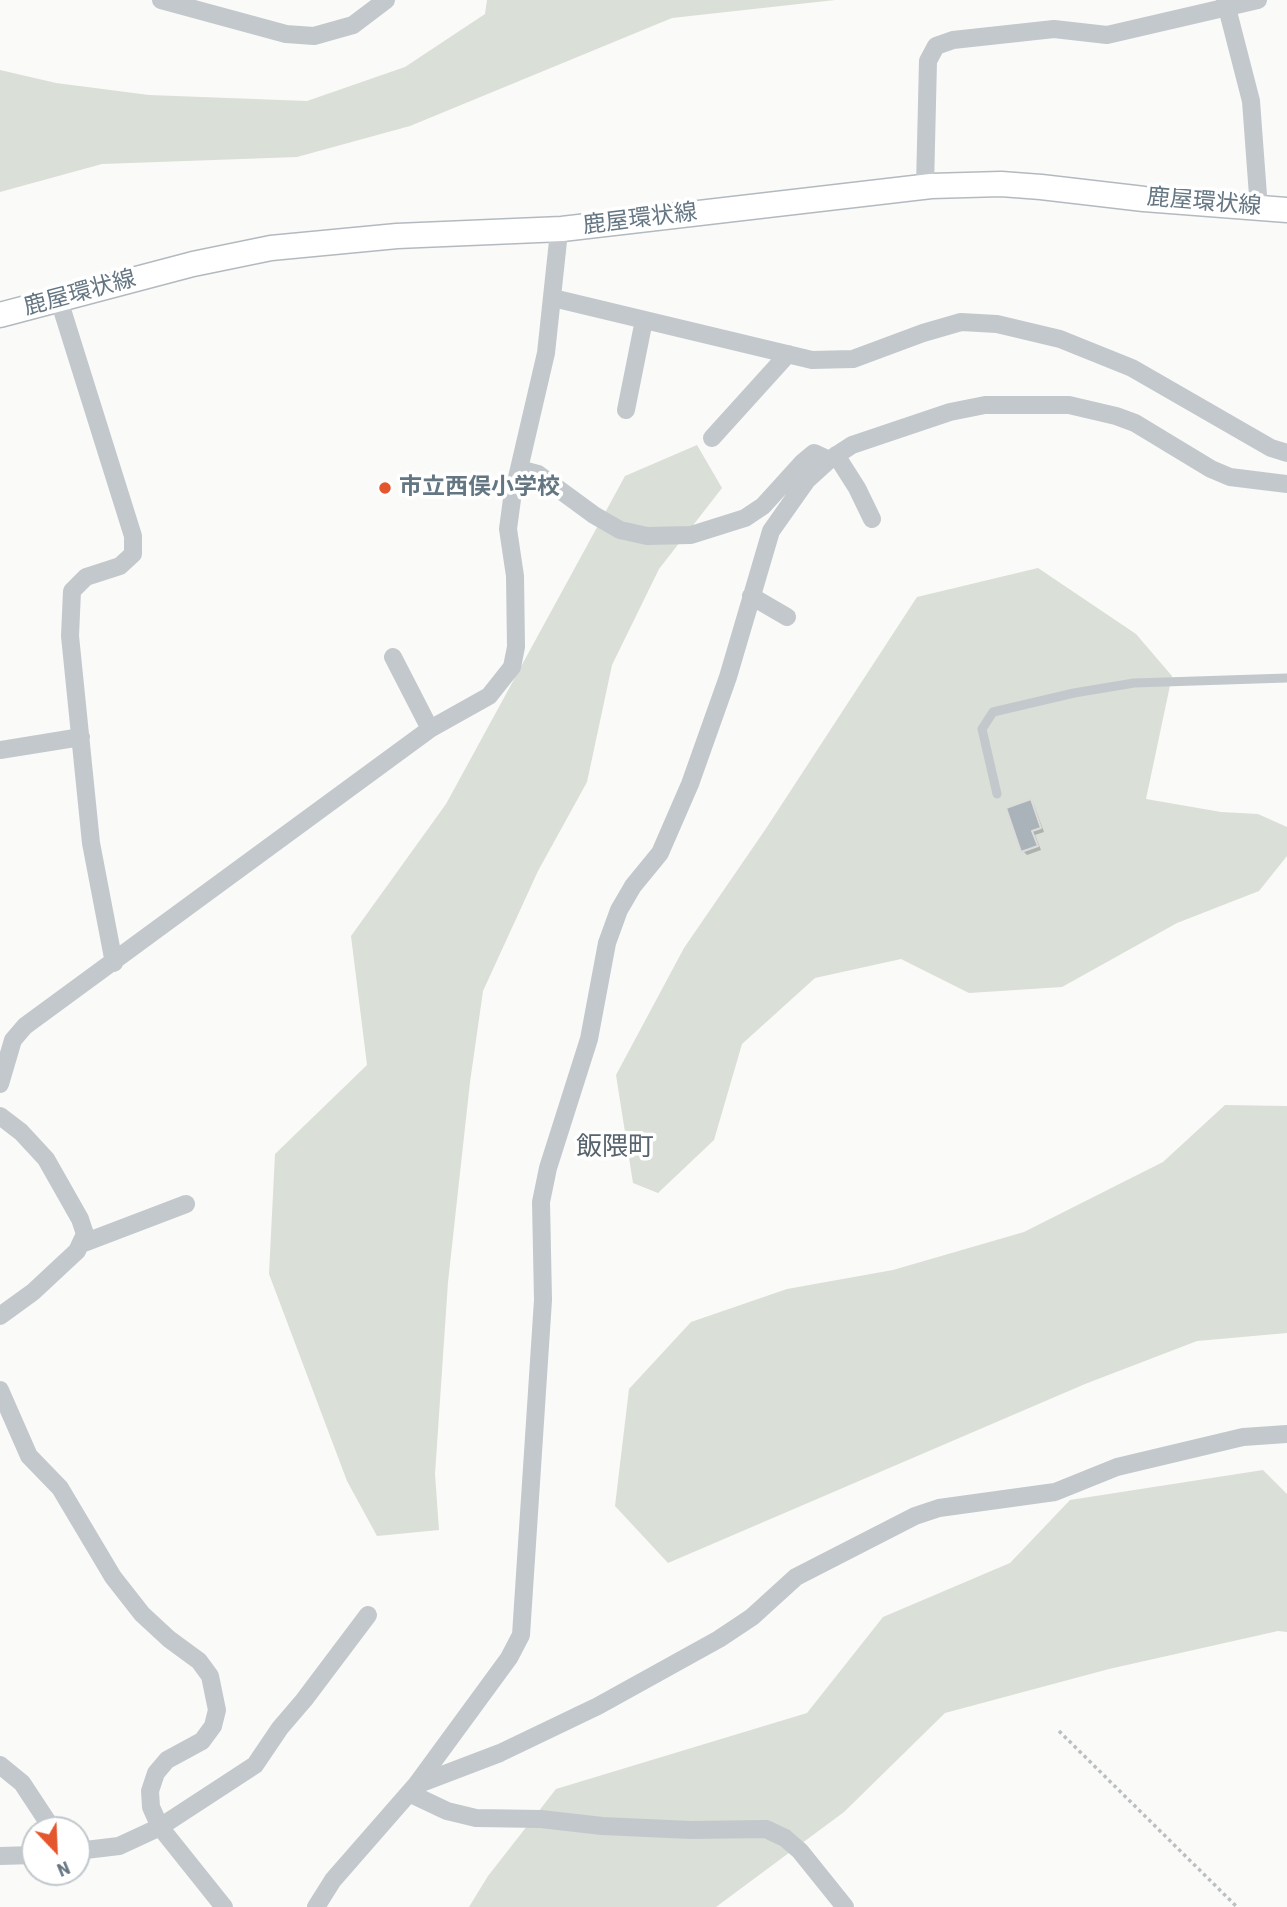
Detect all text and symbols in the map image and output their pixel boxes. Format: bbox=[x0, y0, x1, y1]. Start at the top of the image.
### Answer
street label: 鹿屋環状線 bbox=[1146, 184, 1262, 222]
street label: 鹿屋環状線 bbox=[581, 199, 699, 241]
street label: 鹿屋環状線 bbox=[21, 266, 139, 322]
place label: 市立西俣小学校 bbox=[399, 474, 560, 502]
marker: 市立西俣小学校 bbox=[377, 480, 393, 496]
district label: 飯隈町 bbox=[576, 1132, 654, 1164]
north arrow bbox=[21, 1816, 91, 1886]
text: N bbox=[54, 1856, 73, 1882]

